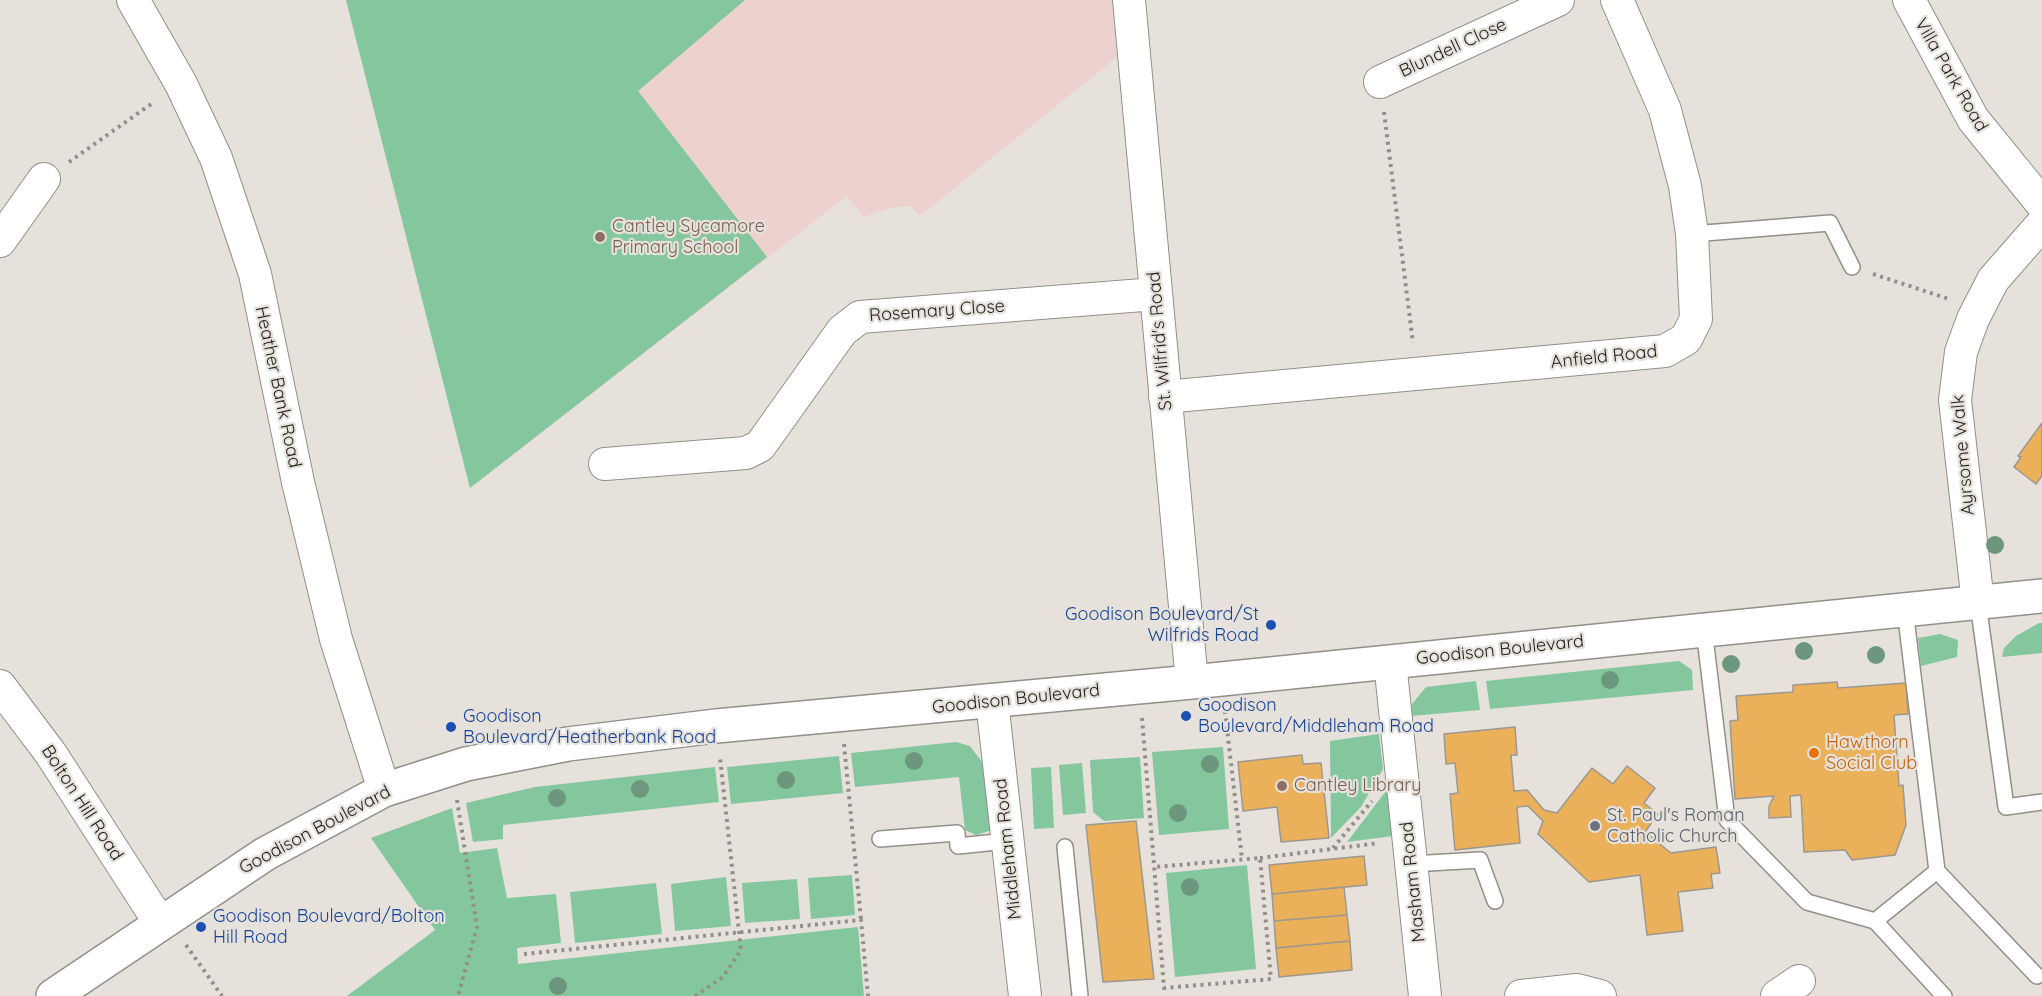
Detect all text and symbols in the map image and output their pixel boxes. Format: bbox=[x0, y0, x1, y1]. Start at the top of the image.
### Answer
street label: Blundell Close bbox=[1396, 14, 1510, 82]
street label: Villa Park Road bbox=[1910, 14, 1992, 136]
place label: Cantley Sycamore Primary School bbox=[612, 216, 765, 258]
marker: Cantley Sycamore Primary School bbox=[593, 230, 607, 244]
street label: St. Wilfrid's Road bbox=[1143, 271, 1177, 411]
street label: Rosemary Close bbox=[868, 295, 1006, 327]
street label: Heather Bank Road bbox=[250, 304, 306, 470]
street label: Anfield Road bbox=[1550, 341, 1658, 373]
street label: Ayrsome Walk bbox=[1947, 394, 1979, 516]
place label: Goodison Boulevard/St Wilfrids Road bbox=[1065, 604, 1259, 646]
marker: Goodison Boulevard/St Wilfrids Road bbox=[1264, 618, 1278, 632]
street label: Goodison Boulevard bbox=[1415, 630, 1585, 670]
street label: Goodison Boulevard bbox=[931, 679, 1101, 719]
place label: Goodison Boulevard/Middleham Road bbox=[1198, 695, 1434, 738]
place label: Goodison Boulevard/Heatherbank Road bbox=[463, 706, 716, 748]
marker: Goodison Boulevard/Middleham Road bbox=[1179, 709, 1193, 723]
marker: Goodison Boulevard/Heatherbank Road bbox=[444, 720, 458, 734]
place label: Hawthorn Social Club bbox=[1826, 732, 1917, 774]
street label: Bolton Hill Road bbox=[37, 741, 127, 865]
marker: Hawthorn Social Club bbox=[1807, 746, 1821, 760]
place label: Cantley Library bbox=[1294, 775, 1421, 797]
street label: Middleham Road bbox=[990, 777, 1026, 921]
marker: Cantley Library bbox=[1275, 779, 1289, 793]
street label: Goodison Boulevard bbox=[236, 781, 394, 879]
place label: St. Paul's Roman Catholic Church bbox=[1607, 805, 1745, 848]
marker: St. Paul's Roman Catholic Church bbox=[1588, 819, 1602, 833]
street label: Masham Road bbox=[1396, 821, 1430, 943]
place label: Goodison Boulevard/Bolton Hill Road bbox=[213, 906, 445, 948]
marker: Goodison Boulevard/Bolton Hill Road bbox=[194, 920, 208, 934]

